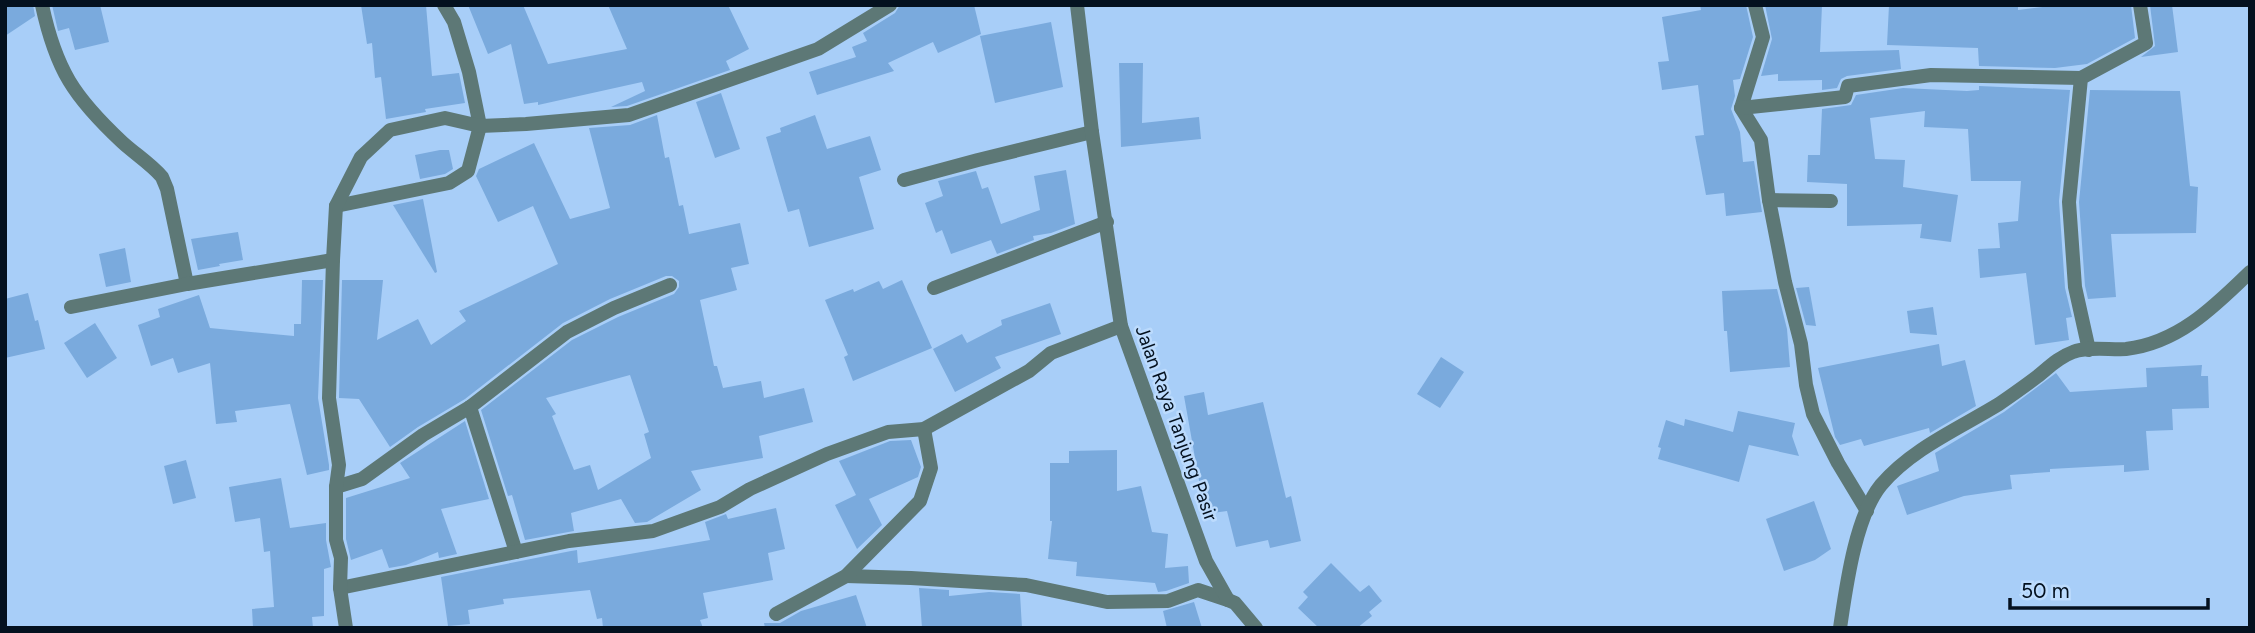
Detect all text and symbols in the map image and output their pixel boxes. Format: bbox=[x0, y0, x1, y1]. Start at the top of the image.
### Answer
street label: Jalan Raya Tanjung Pasir bbox=[1130, 322, 1223, 525]
scale bar bbox=[2010, 566, 2208, 610]
text: 50 m bbox=[2021, 578, 2070, 603]

